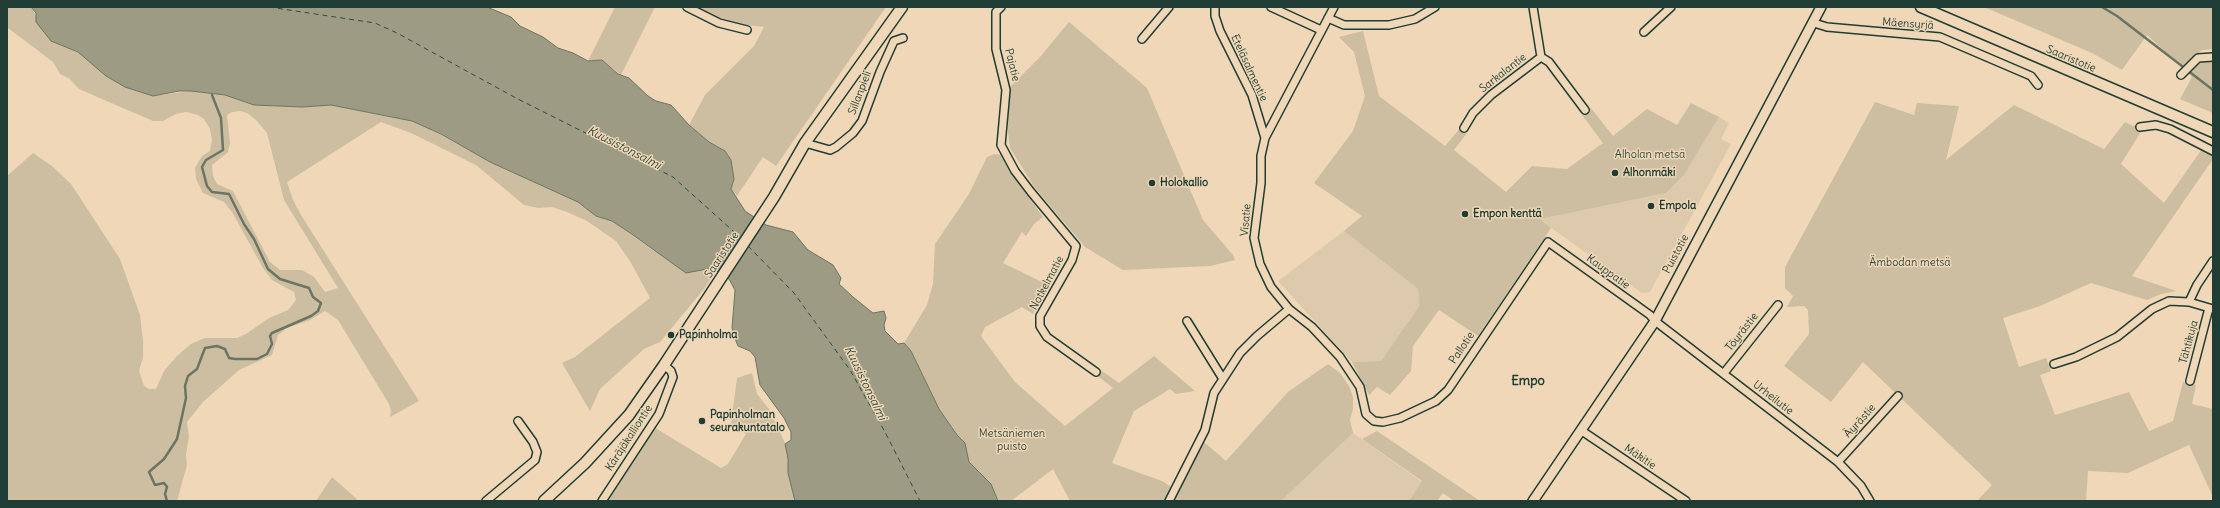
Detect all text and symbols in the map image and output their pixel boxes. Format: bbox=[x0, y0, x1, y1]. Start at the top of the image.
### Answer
street label: Mäensyrjä bbox=[1882, 16, 1934, 32]
street label: Eteläsalmentie bbox=[1228, 32, 1270, 104]
street label: Saaristotie bbox=[2044, 43, 2098, 75]
street label: Pajatie bbox=[1002, 47, 1022, 83]
street label: Sarkalantie bbox=[1477, 51, 1529, 95]
street label: Sillanpieli bbox=[846, 69, 874, 117]
water label: Kuusistonsalmi bbox=[585, 123, 663, 173]
park label: Alholan metsä bbox=[1615, 148, 1685, 162]
place label: Alhonmäki bbox=[1623, 166, 1675, 180]
marker: Alhonmäki bbox=[1610, 168, 1620, 178]
place label: Holokallio bbox=[1160, 176, 1208, 190]
marker: Holokallio bbox=[1147, 178, 1157, 188]
place label: Empola bbox=[1659, 199, 1696, 213]
marker: Empola bbox=[1646, 201, 1656, 211]
street label: Visatie bbox=[1238, 203, 1254, 237]
place label: Empon kenttä bbox=[1473, 207, 1542, 221]
marker: Empon kenttä bbox=[1460, 209, 1470, 219]
street label: Saaristotie bbox=[702, 229, 742, 281]
street label: Puistotie bbox=[1660, 232, 1692, 276]
street label: Kauppatie bbox=[1584, 252, 1632, 292]
street label: Notkelmatie bbox=[1027, 254, 1067, 312]
park label: Ämbodan metsä bbox=[1869, 256, 1951, 270]
street label: Töyrästie bbox=[1723, 310, 1761, 354]
street label: Tähtikuja bbox=[2177, 319, 2201, 365]
place label: Papinholma bbox=[679, 328, 738, 342]
street label: Pallotie bbox=[1447, 329, 1477, 367]
marker: Papinholma bbox=[666, 330, 676, 340]
water label: Kuusistonsalmi bbox=[841, 344, 889, 422]
district label: Empo bbox=[1511, 373, 1545, 389]
street label: Urheilutie bbox=[1750, 378, 1796, 418]
street label: Äyrästie bbox=[1841, 401, 1879, 441]
street label: Käräjäkalliontie bbox=[603, 402, 655, 474]
place label: Papinholman seurakuntatalo bbox=[710, 408, 785, 434]
marker: Papinholman seurakuntatalo bbox=[697, 416, 707, 426]
park label: Metsäniemen puisto bbox=[979, 427, 1045, 453]
street label: Mäkitie bbox=[1622, 442, 1658, 472]

